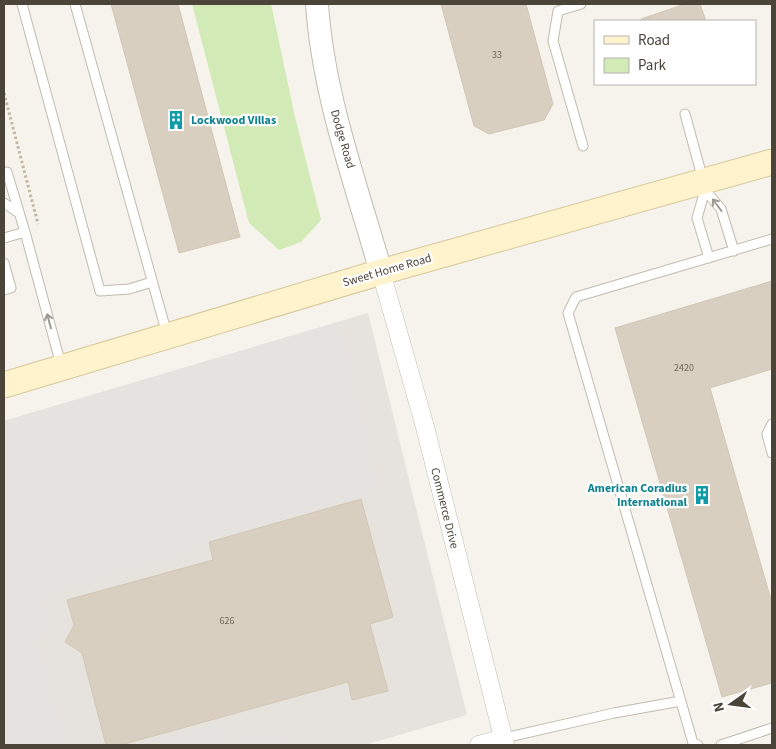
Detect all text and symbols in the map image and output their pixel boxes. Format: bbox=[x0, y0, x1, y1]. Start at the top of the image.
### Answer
legend bbox=[594, 20, 756, 85]
text: Road bbox=[638, 30, 670, 51]
house number: 33 bbox=[492, 48, 502, 62]
text: Park bbox=[638, 55, 667, 76]
street label: Dodge Road bbox=[326, 108, 359, 171]
building icon: Lockwood Villas bbox=[165, 109, 187, 131]
place label: Lockwood Villas bbox=[191, 112, 276, 129]
one-way arrow bbox=[712, 198, 722, 212]
street label: Sweet Home Road bbox=[341, 250, 434, 291]
one-way arrow bbox=[44, 313, 54, 329]
house number: 2420 bbox=[674, 361, 694, 375]
street label: Commerce Drive bbox=[426, 466, 463, 550]
place label: American Coradius International bbox=[587, 480, 688, 511]
building icon: American Coradius International bbox=[691, 484, 713, 506]
house number: 626 bbox=[220, 614, 234, 628]
north arrow bbox=[706, 679, 756, 729]
text: N bbox=[709, 700, 730, 714]

